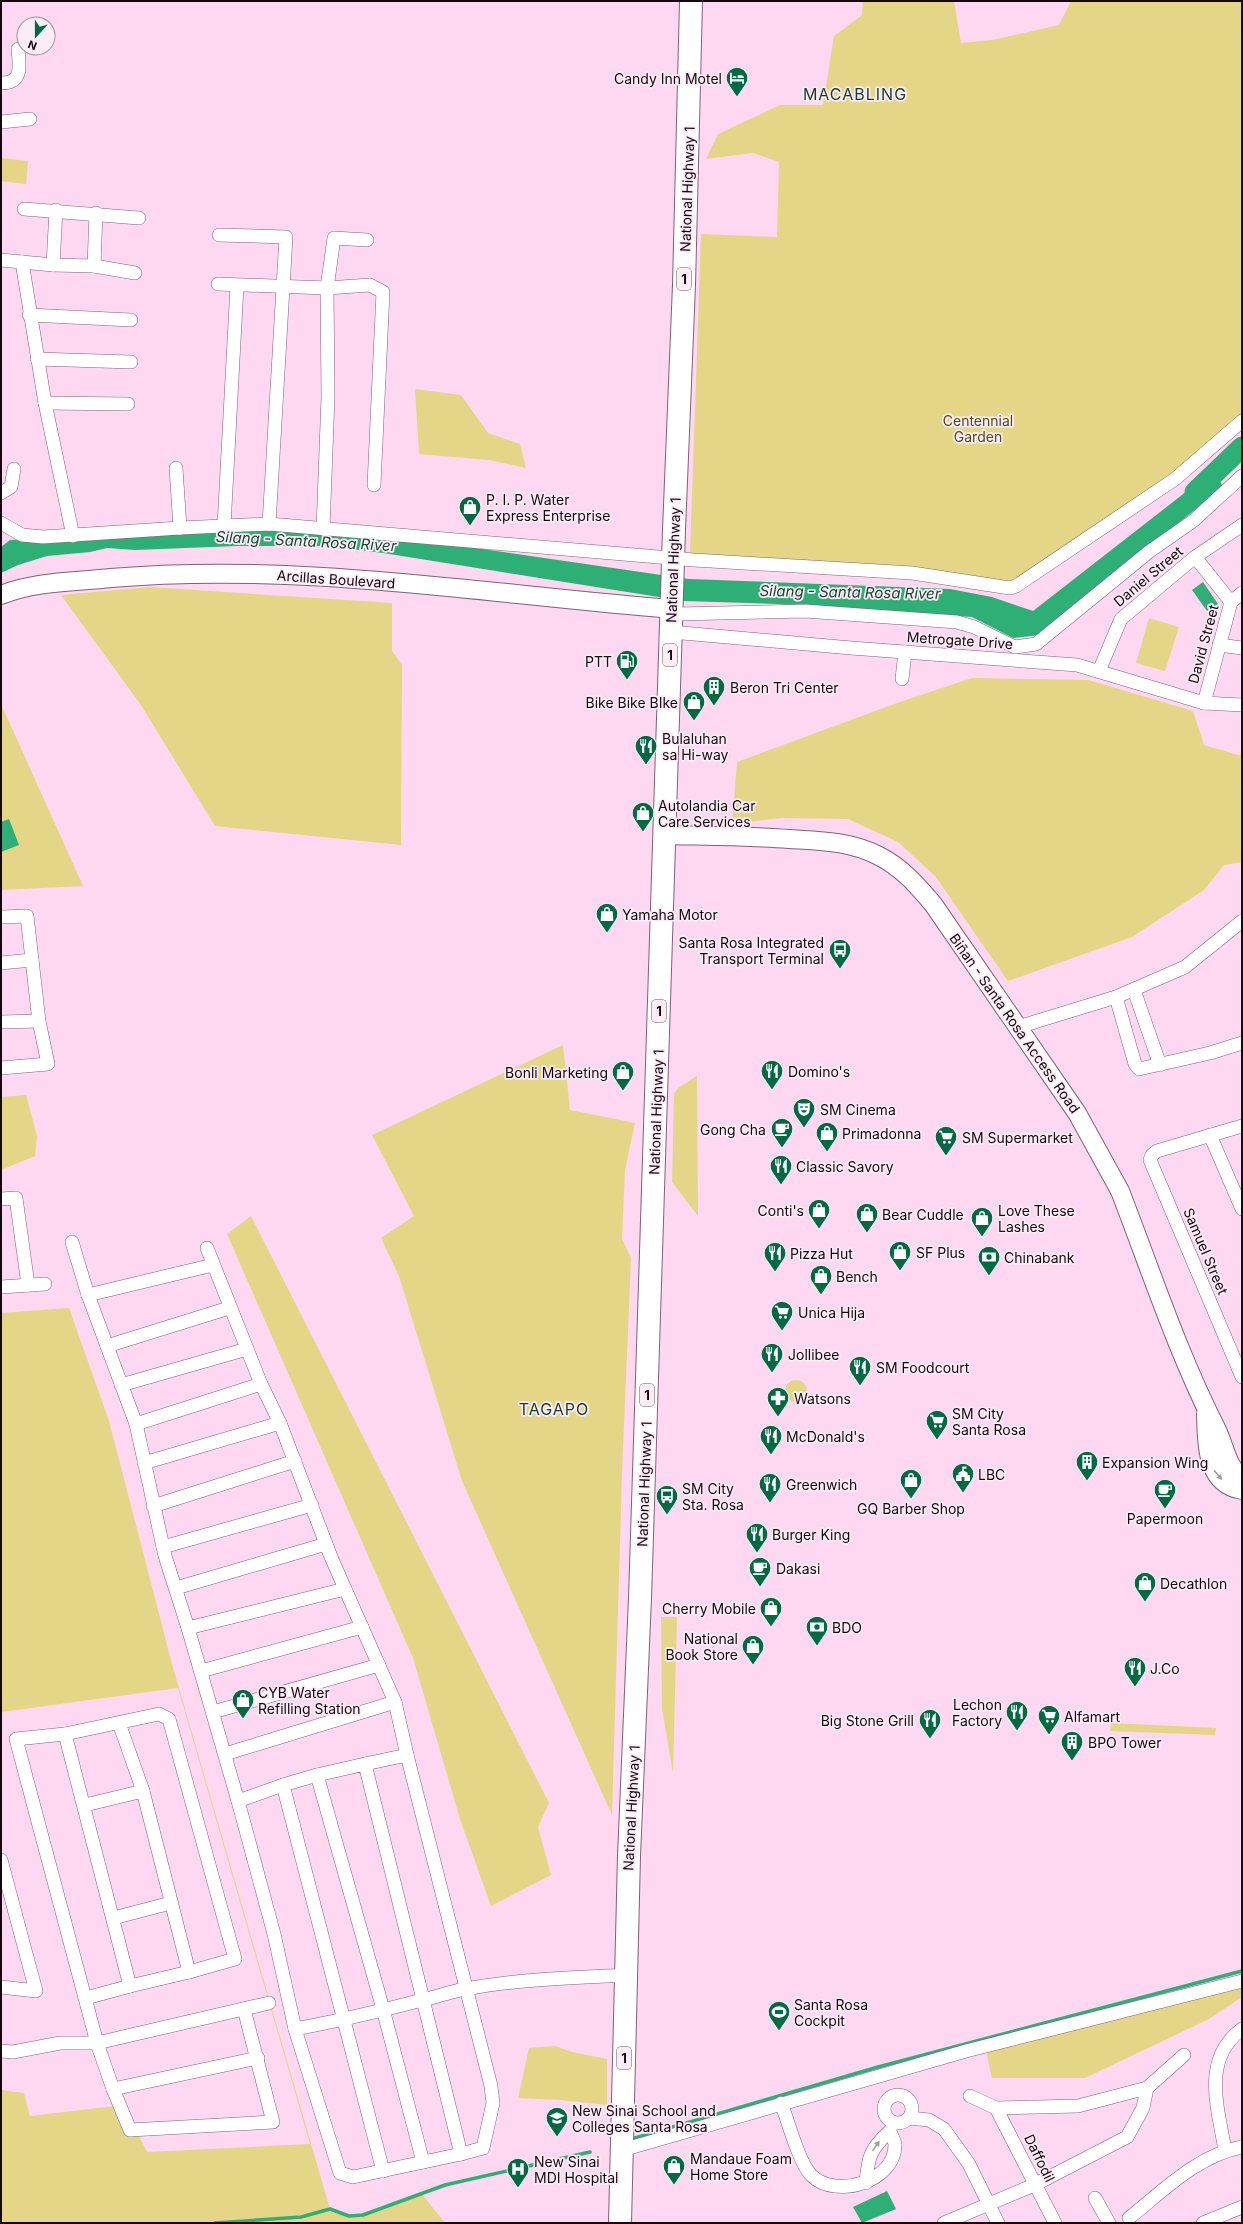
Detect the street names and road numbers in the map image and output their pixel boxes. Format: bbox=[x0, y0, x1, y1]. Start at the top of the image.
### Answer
street label: National Highway 1 bbox=[676, 126, 698, 252]
road number: 1 bbox=[677, 268, 691, 290]
street label: National Highway 1 bbox=[662, 497, 684, 623]
street label: Daniel Street bbox=[1110, 542, 1186, 610]
street label: Arcillas Boulevard bbox=[276, 566, 396, 592]
street label: David Street bbox=[1184, 602, 1222, 685]
street label: Metrogate Drive bbox=[906, 628, 1014, 652]
road number: 1 bbox=[663, 644, 677, 666]
street label: Biñan - Santa Rosa Access Road bbox=[946, 930, 1084, 1116]
road number: 1 bbox=[652, 1000, 666, 1022]
street label: National Highway 1 bbox=[645, 1049, 667, 1175]
street label: Samuel Street bbox=[1180, 1205, 1232, 1297]
road number: 1 bbox=[640, 1384, 654, 1406]
street label: National Highway 1 bbox=[633, 1421, 655, 1547]
street label: National Highway 1 bbox=[619, 1745, 643, 1871]
road number: 1 bbox=[617, 2047, 631, 2069]
street label: Daffodil bbox=[1021, 2131, 1059, 2185]

